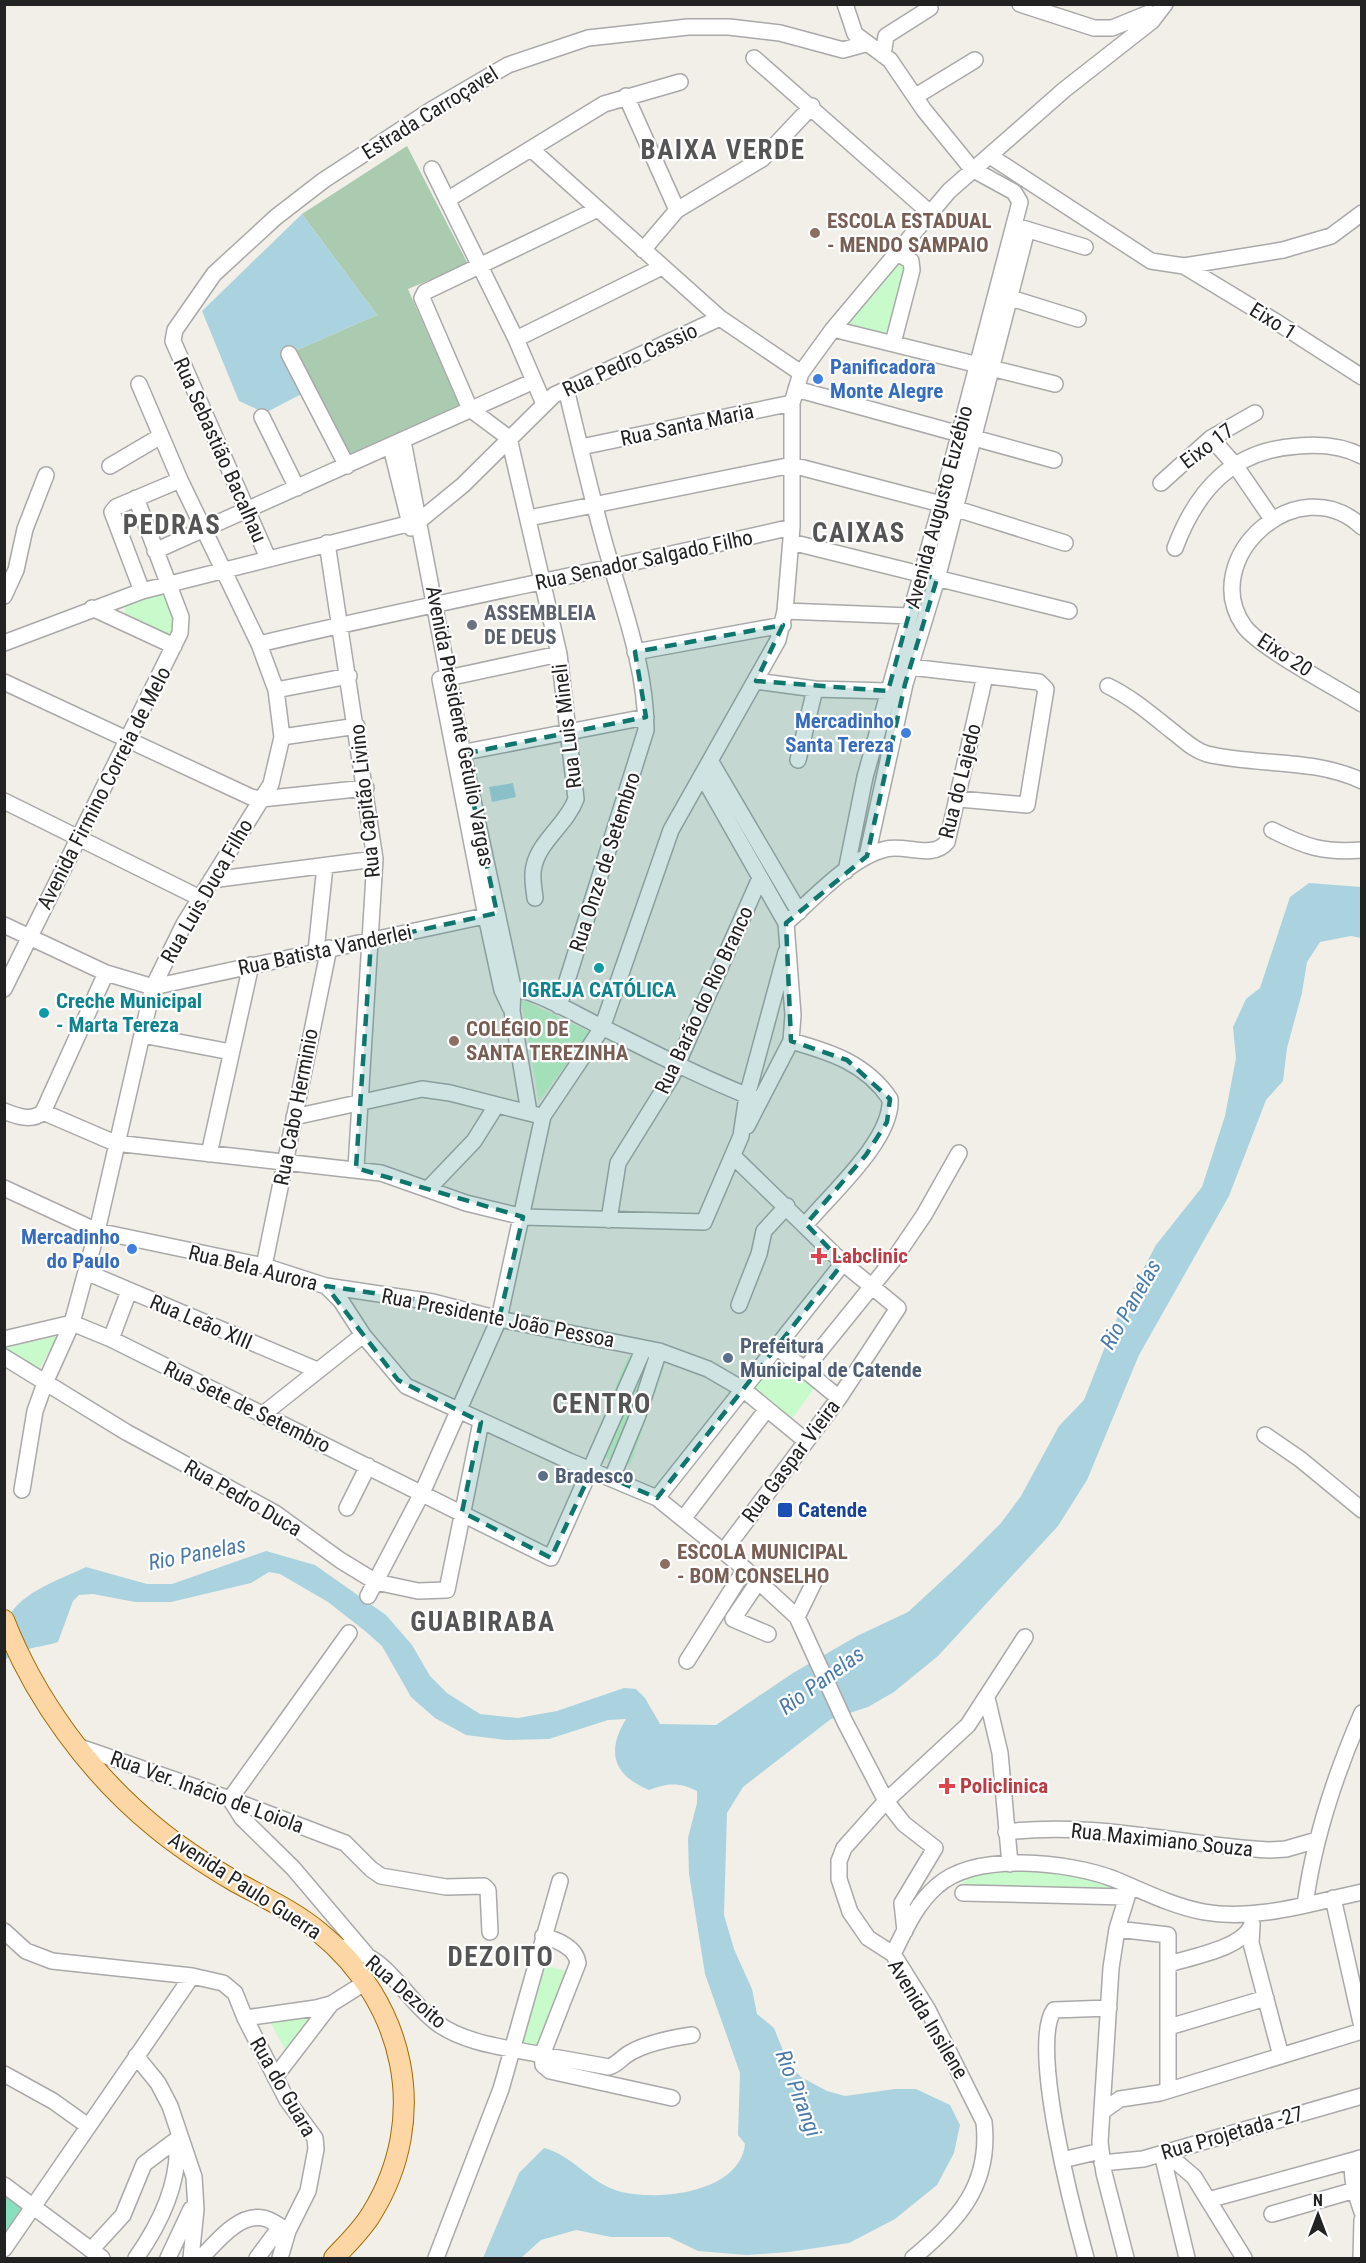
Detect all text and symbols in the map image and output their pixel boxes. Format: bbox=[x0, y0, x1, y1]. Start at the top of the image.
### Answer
street label: Estrada Carroçavel bbox=[358, 62, 502, 164]
district label: BAIXA VERDE bbox=[640, 134, 806, 166]
place label: ESCOLA ESTADUAL - MENDO SAMPAIO bbox=[827, 209, 991, 257]
marker: ESCOLA ESTADUAL - MENDO SAMPAIO bbox=[808, 226, 822, 240]
street label: Eixo 1 bbox=[1245, 298, 1301, 344]
street label: Rua Pedro Cassio bbox=[559, 318, 701, 402]
street label: Rua Sebastião Bacalhau bbox=[168, 354, 272, 546]
place label: Panificadora Monte Alegre bbox=[830, 355, 943, 403]
marker: Panificadora Monte Alegre bbox=[811, 372, 825, 386]
street label: Rua Santa Maria bbox=[618, 399, 756, 451]
street label: Avenida Augusto Euzébio bbox=[900, 403, 978, 611]
street label: Eixo 17 bbox=[1176, 418, 1238, 474]
district label: PEDRAS bbox=[123, 509, 221, 541]
district label: CAIXAS bbox=[812, 517, 906, 549]
street label: Rua Senador Salgado Filho bbox=[533, 525, 755, 595]
street label: Avenida Presidente Getulio Vargas bbox=[421, 584, 499, 868]
place label: ASSEMBLEIA DE DEUS bbox=[484, 601, 596, 649]
marker: ASSEMBLEIA DE DEUS bbox=[465, 618, 479, 632]
street label: Eixo 20 bbox=[1253, 628, 1317, 682]
street label: Rua Luis Mineli bbox=[547, 662, 587, 790]
street label: Avenida Firmino Correia de Melo bbox=[32, 663, 176, 913]
place label: Mercadinho Santa Tereza bbox=[785, 709, 894, 757]
street label: Rua do Lajedo bbox=[934, 721, 986, 841]
street label: Rua Capitão Livino bbox=[345, 723, 385, 879]
marker: Mercadinho Santa Tereza bbox=[899, 726, 913, 740]
street label: Rua Onze de Setembro bbox=[565, 769, 645, 955]
street label: Rua Luis Duca Filho bbox=[156, 815, 258, 967]
street label: Rua Barão do Rio Branco bbox=[650, 902, 758, 1098]
street label: Rua Batista Vanderlei bbox=[236, 920, 414, 980]
marker: IGREJA CATÓLICA bbox=[592, 961, 606, 975]
place label: IGREJA CATÓLICA bbox=[522, 978, 677, 1002]
place label: Creche Municipal - Marta Tereza bbox=[56, 989, 202, 1037]
marker: Creche Municipal - Marta Tereza bbox=[37, 1006, 51, 1020]
place label: COLÉGIO DE SANTA TEREZINHA bbox=[466, 1017, 629, 1065]
street label: Rua Cabo Herminio bbox=[269, 1027, 323, 1187]
marker: COLÉGIO DE SANTA TEREZINHA bbox=[447, 1034, 461, 1048]
place label: Mercadinho do Paulo bbox=[21, 1225, 120, 1273]
street label: Rua Bela Aurora bbox=[186, 1240, 320, 1296]
marker: Mercadinho do Paulo bbox=[125, 1242, 139, 1256]
place label: Labclinic bbox=[832, 1244, 908, 1268]
marker: Labclinic bbox=[810, 1247, 828, 1265]
water label: Rio Panelas bbox=[1095, 1255, 1166, 1353]
street label: Rua Presidente João Pessoa bbox=[379, 1284, 617, 1352]
street label: Rua Leão XIII bbox=[146, 1290, 256, 1354]
place label: Prefeitura Municipal de Catende bbox=[740, 1334, 922, 1382]
marker: Prefeitura Municipal de Catende bbox=[721, 1351, 735, 1365]
street label: Rua Sete de Setembro bbox=[160, 1356, 334, 1458]
district label: CENTRO bbox=[552, 1388, 652, 1420]
street label: Rua Gaspar Vieira bbox=[737, 1395, 845, 1527]
street label: Rua Pedro Duca bbox=[180, 1455, 306, 1541]
place label: Bradesco bbox=[555, 1464, 633, 1488]
marker: Bradesco bbox=[536, 1469, 550, 1483]
place label: Catende bbox=[798, 1498, 867, 1522]
marker: Catende bbox=[776, 1501, 794, 1519]
water label: Rio Panelas bbox=[146, 1532, 248, 1575]
place label: ESCOLA MUNICIPAL - BOM CONSELHO bbox=[677, 1540, 848, 1588]
marker: ESCOLA MUNICIPAL - BOM CONSELHO bbox=[658, 1557, 672, 1571]
district label: GUABIRABA bbox=[410, 1606, 556, 1638]
water label: Rio Panelas bbox=[774, 1641, 869, 1720]
street label: Rua Ver. Inácio de Loiola bbox=[107, 1746, 307, 1838]
place label: Policlinica bbox=[960, 1774, 1048, 1798]
marker: Policlinica bbox=[938, 1777, 956, 1795]
street label: Rua Maximiano Souza bbox=[1070, 1818, 1254, 1862]
street label: Avenida Paulo Guerra bbox=[164, 1828, 326, 1944]
district label: DEZOITO bbox=[448, 1941, 554, 1973]
street label: Rua Dezoito bbox=[361, 1950, 451, 2034]
street label: Avenida Insilene bbox=[883, 1955, 973, 2083]
street label: Rua do Guara bbox=[245, 2033, 321, 2141]
water label: Rio Pirangi bbox=[771, 2046, 826, 2140]
street label: Rua Projetada -27 bbox=[1158, 2101, 1306, 2165]
north arrow bbox=[1288, 2185, 1348, 2245]
text: N bbox=[1313, 2191, 1323, 2210]

